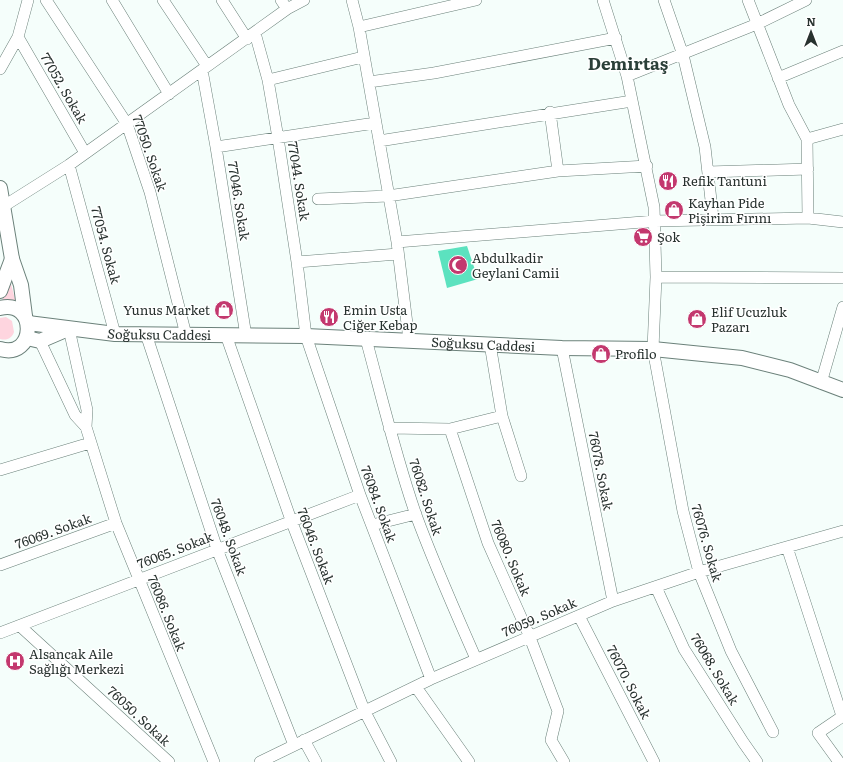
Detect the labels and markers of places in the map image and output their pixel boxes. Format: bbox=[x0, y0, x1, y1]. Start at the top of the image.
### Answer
restaurant icon: Refik Tantuni bbox=[657, 170, 679, 192]
place label: Refik Tantuni bbox=[682, 171, 767, 190]
place label: Kayhan Pide Pişirim Fırını bbox=[688, 193, 772, 227]
shop icon: Kayhan Pide Pişirim Fırını bbox=[663, 199, 685, 221]
supermarket icon: Şok bbox=[632, 226, 654, 248]
place label: Şok bbox=[657, 227, 681, 246]
place label: Abdulkadir Geylani Camii bbox=[472, 248, 560, 282]
mosque icon: Abdulkadir Geylani Camii bbox=[447, 254, 469, 276]
shop icon: Yunus Market bbox=[213, 299, 235, 321]
place label: Yunus Market bbox=[123, 300, 211, 319]
place label: Emin Usta Ciğer Kebap bbox=[343, 300, 417, 334]
place label: Elif Ucuzluk Pazarı bbox=[711, 302, 788, 336]
restaurant icon: Emin Usta Ciğer Kebap bbox=[318, 306, 340, 328]
shop icon: Elif Ucuzluk Pazarı bbox=[686, 308, 708, 330]
shop icon: Profilo bbox=[590, 343, 612, 365]
place label: Profilo bbox=[615, 344, 657, 363]
place label: Alsancak Aile Sağlığı Merkezi bbox=[29, 644, 125, 678]
hospital icon: Alsancak Aile Sağlığı Merkezi bbox=[4, 650, 26, 672]

